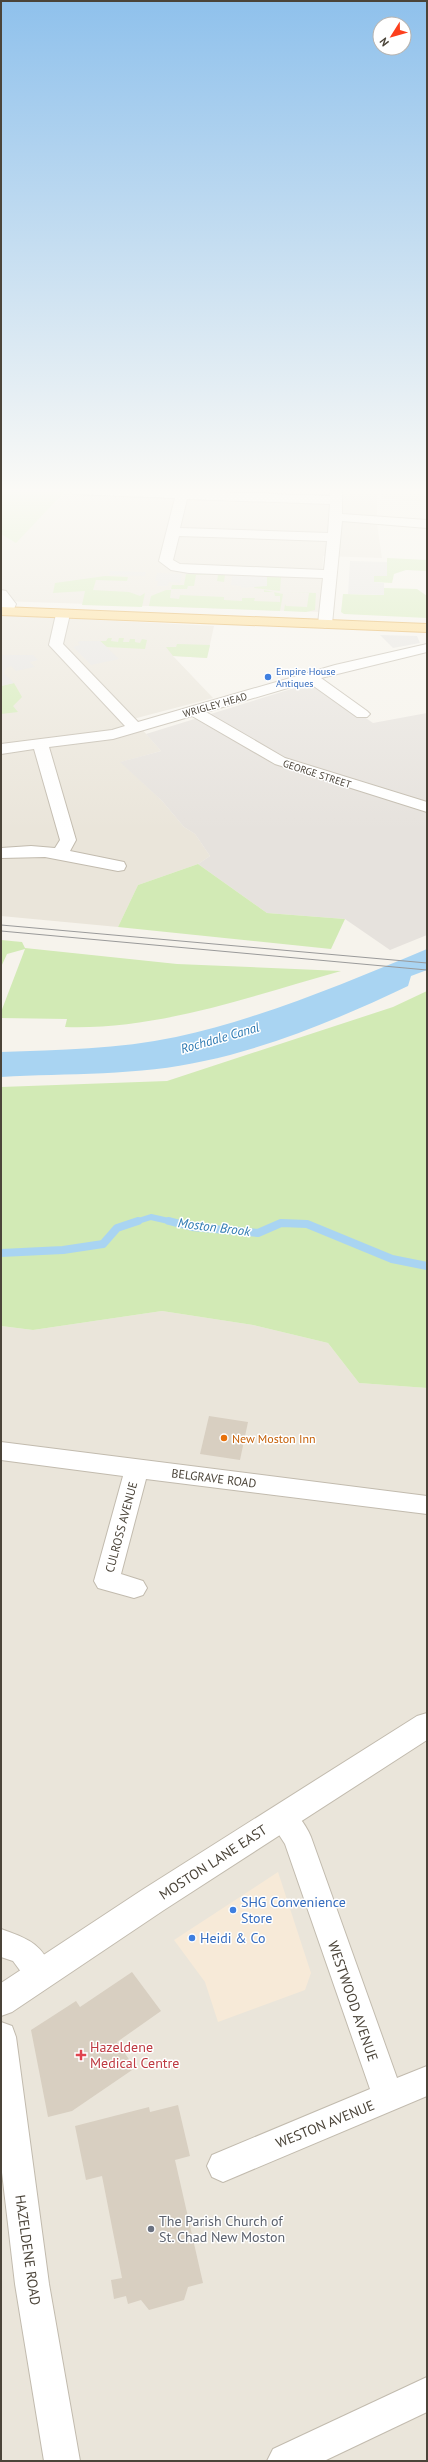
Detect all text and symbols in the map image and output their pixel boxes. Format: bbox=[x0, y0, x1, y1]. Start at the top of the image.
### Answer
north arrow bbox=[372, 16, 412, 56]
text: N bbox=[376, 35, 392, 49]
place label: Empire House Antiques bbox=[276, 665, 335, 690]
marker: Empire House Antiques bbox=[263, 672, 273, 682]
street label: WRIGLEY HEAD bbox=[181, 690, 249, 720]
street label: GEORGE STREET bbox=[281, 757, 353, 791]
water label: Rochdale Canal bbox=[179, 1019, 262, 1057]
water label: Moston Brook bbox=[177, 1214, 252, 1240]
place label: New Moston Inn bbox=[232, 1431, 316, 1446]
marker: New Moston Inn bbox=[219, 1433, 229, 1443]
street label: BELGRAVE ROAD bbox=[171, 1465, 257, 1491]
street label: CULROSS AVENUE bbox=[102, 1480, 140, 1574]
street label: MOSTON LANE EAST bbox=[156, 1820, 271, 1904]
place label: SHG Convenience Store bbox=[241, 1893, 346, 1927]
marker: SHG Convenience Store bbox=[228, 1905, 238, 1915]
place label: Heidi & Co bbox=[200, 1929, 265, 1947]
marker: Heidi & Co bbox=[187, 1933, 197, 1943]
street label: WESTWOOD AVENUE bbox=[324, 1938, 382, 2064]
place label: Hazeldene Medical Centre bbox=[90, 2038, 179, 2072]
marker: Hazeldene Medical Centre bbox=[75, 2049, 87, 2061]
street label: WESTON AVENUE bbox=[273, 2096, 377, 2152]
street label: HAZELDENE ROAD bbox=[11, 2194, 45, 2306]
place label: The Parish Church of St. Chad New Moston bbox=[159, 2212, 285, 2246]
marker: The Parish Church of St. Chad New Moston bbox=[146, 2224, 156, 2234]

